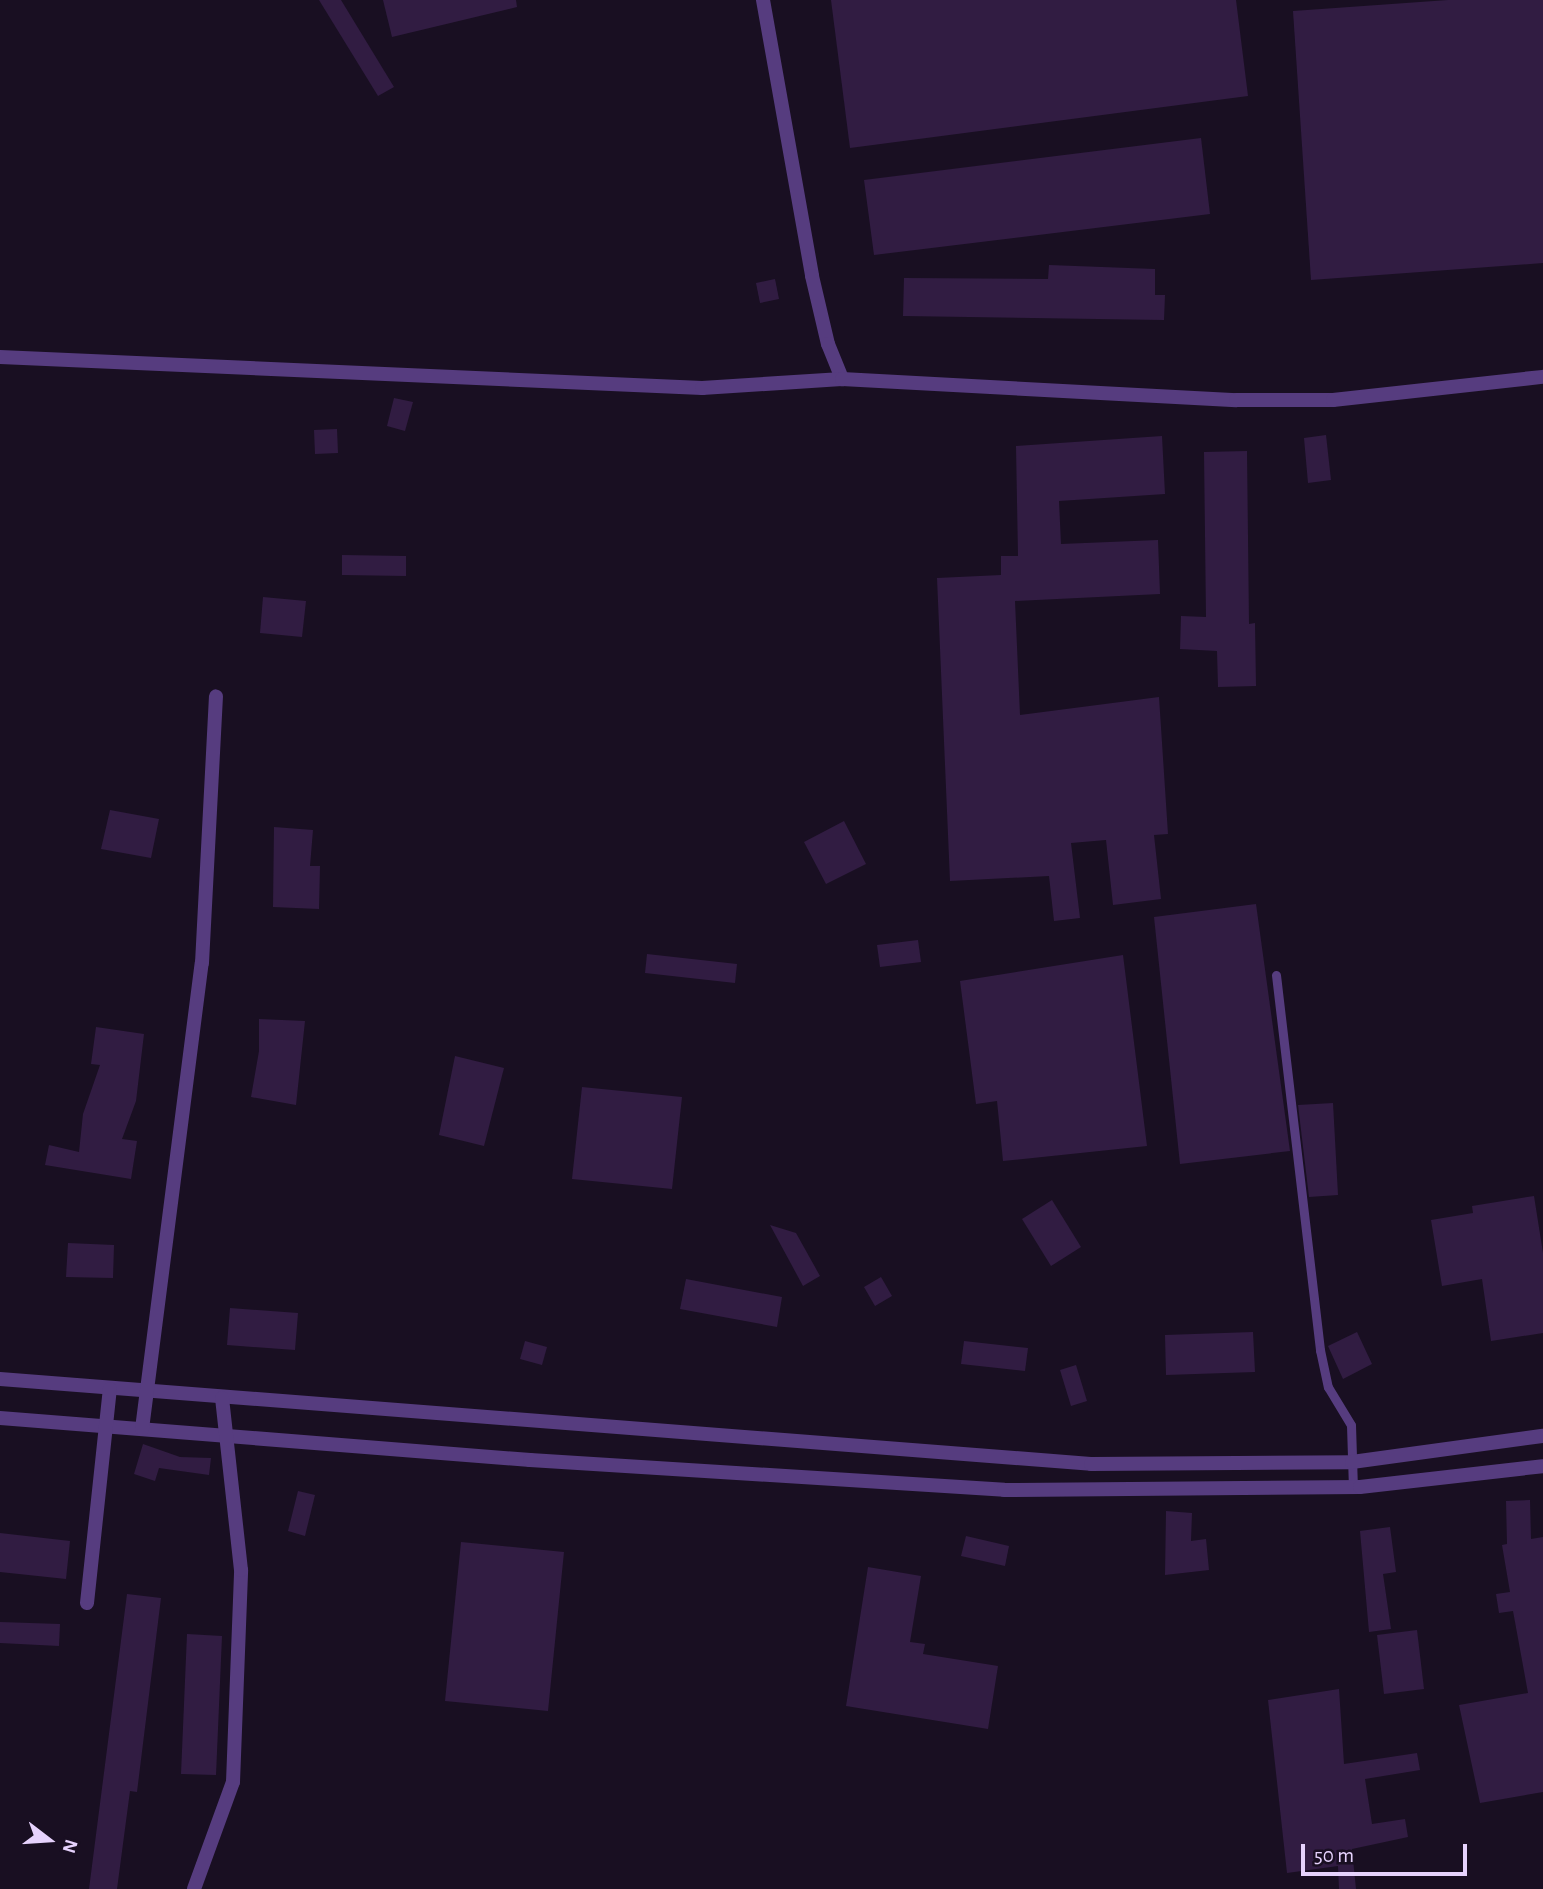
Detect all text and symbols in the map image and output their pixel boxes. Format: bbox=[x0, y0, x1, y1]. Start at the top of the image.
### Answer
north arrow bbox=[14, 1805, 84, 1875]
scale bar bbox=[1305, 1829, 1471, 1873]
text: N bbox=[59, 1837, 81, 1855]
text: 50 m bbox=[1314, 1845, 1354, 1866]

